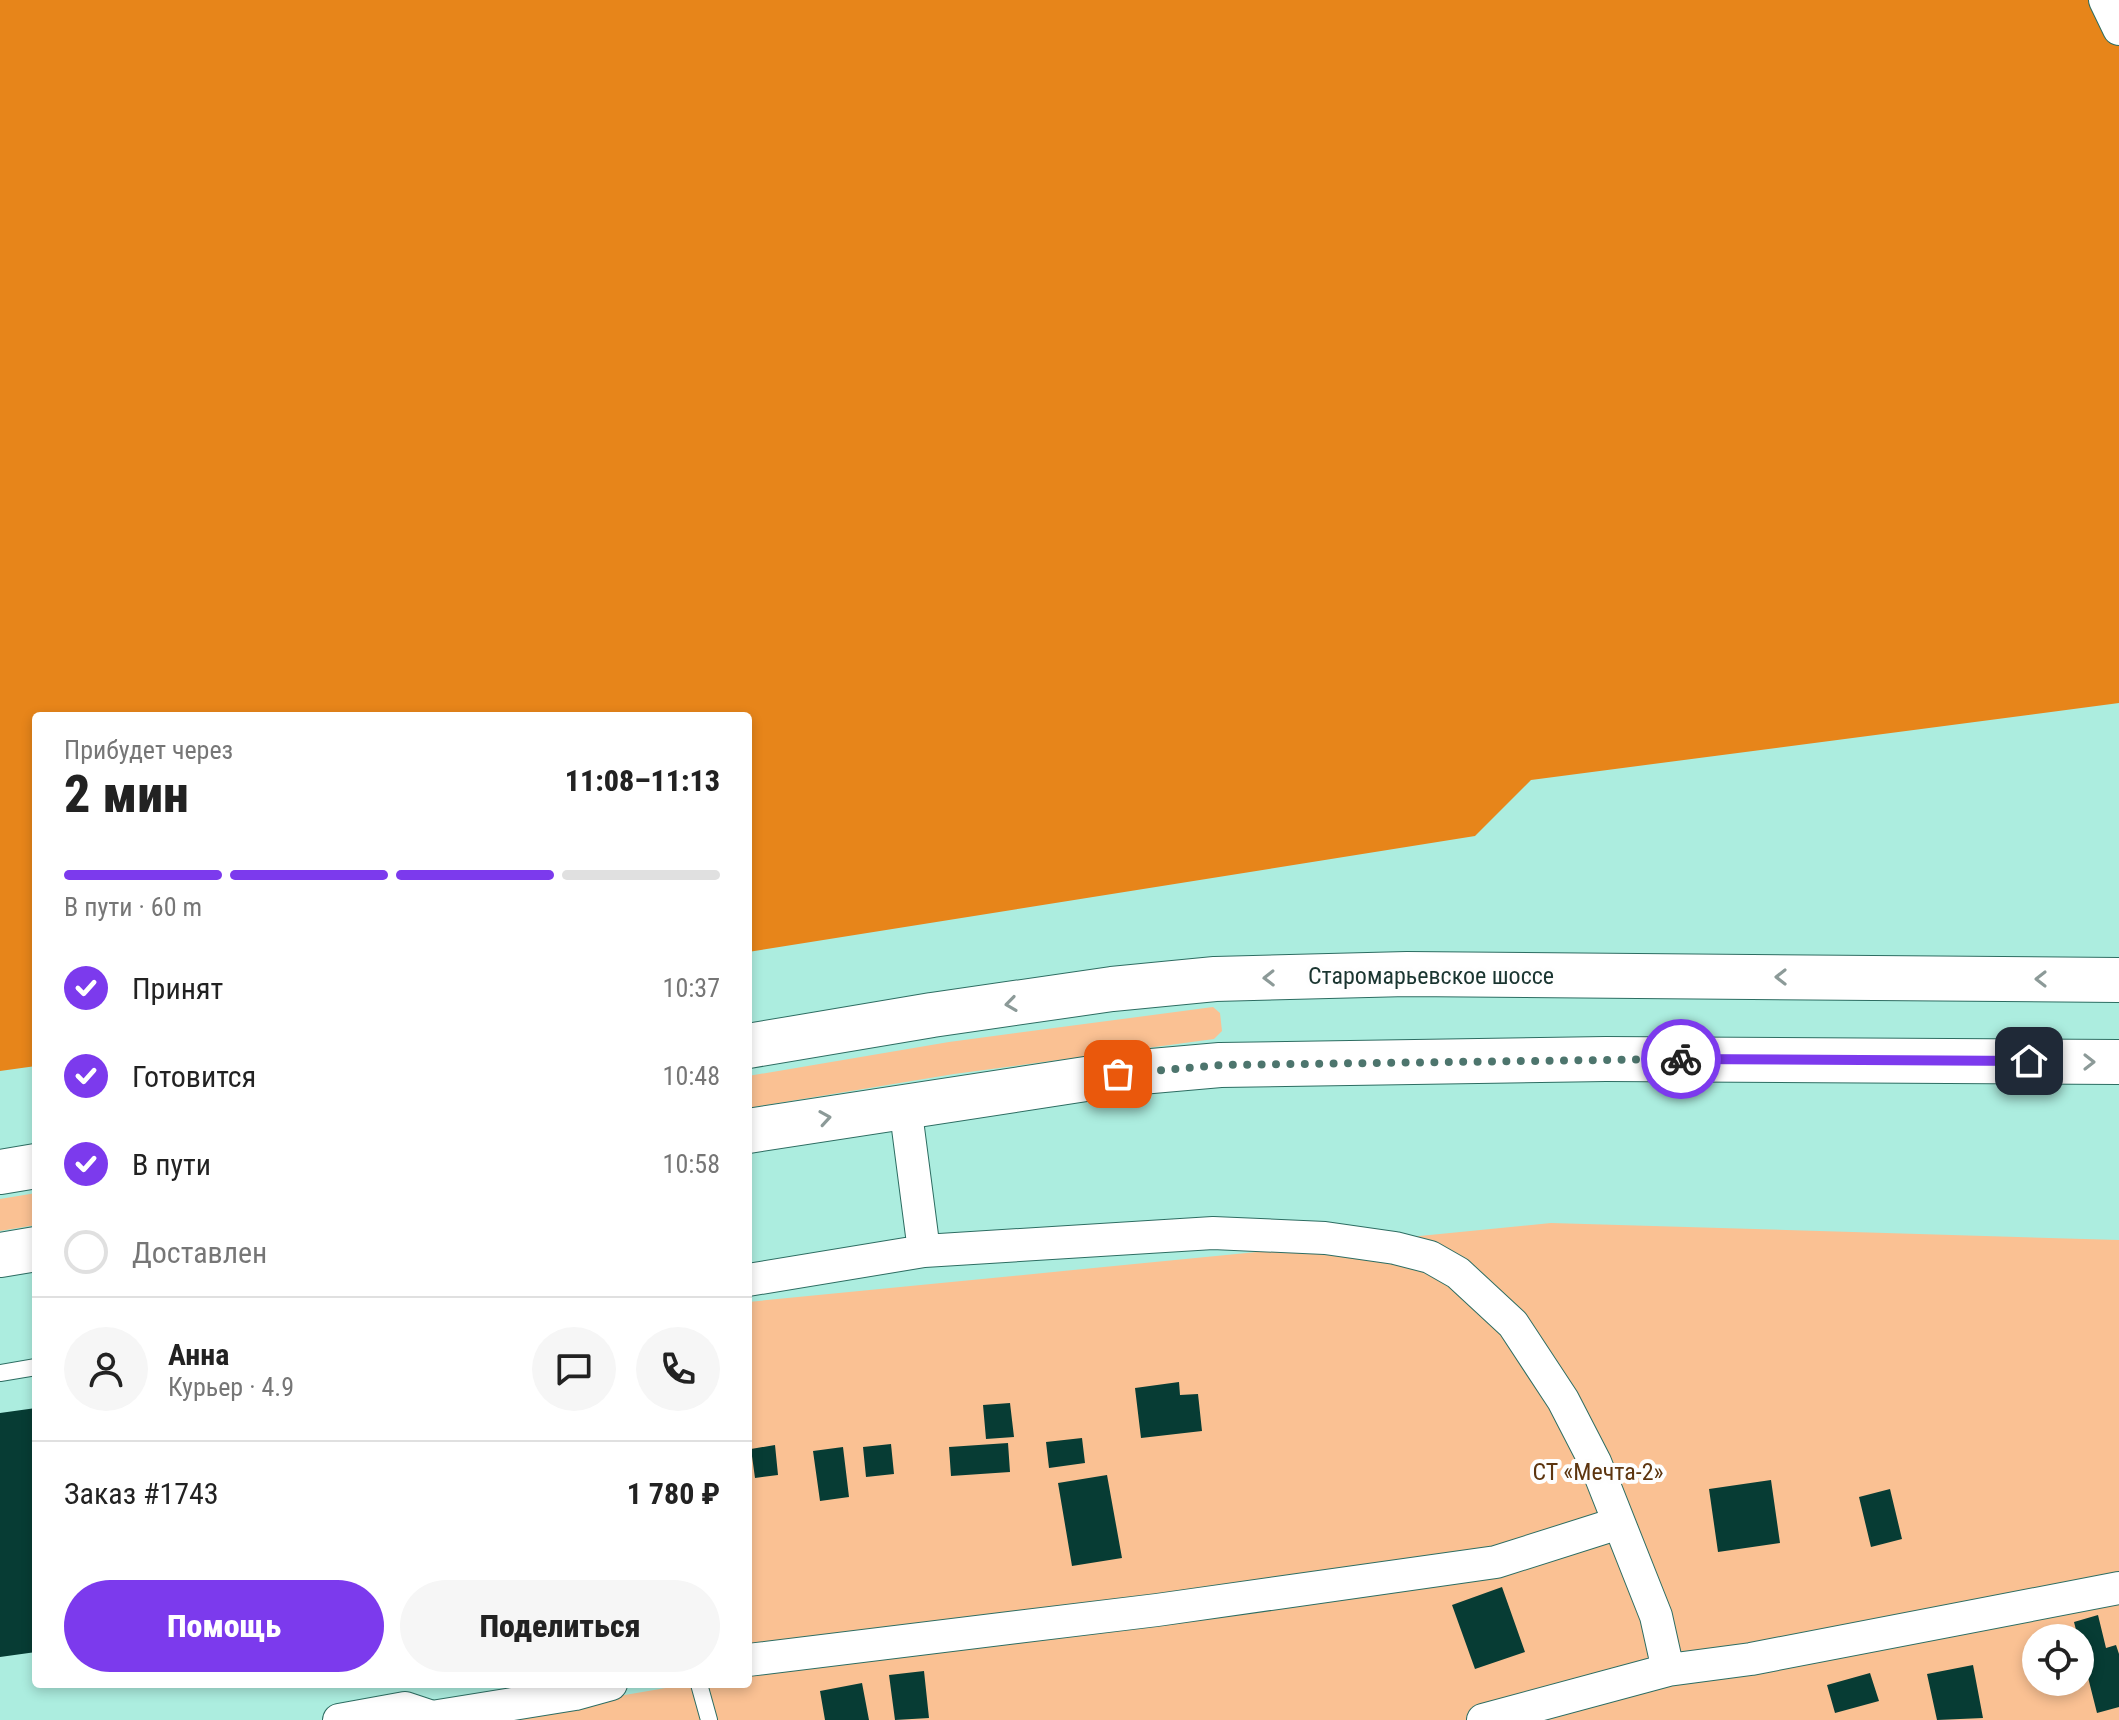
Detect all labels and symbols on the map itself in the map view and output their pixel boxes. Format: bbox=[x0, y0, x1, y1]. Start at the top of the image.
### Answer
street label: Старомарьевское шоссе bbox=[1308, 962, 1554, 990]
one-way arrow bbox=[1774, 968, 1787, 986]
one-way arrow bbox=[1262, 969, 1275, 987]
one-way arrow bbox=[2034, 970, 2047, 988]
one-way arrow bbox=[1004, 995, 1017, 1012]
courier bbox=[1641, 1019, 1721, 1099]
pin bbox=[1995, 1027, 2063, 1095]
pin bbox=[1084, 1040, 1152, 1108]
one-way arrow bbox=[2083, 1053, 2096, 1070]
one-way arrow bbox=[818, 1110, 832, 1127]
park label: СТ «Мечта-2» bbox=[1532, 1458, 1664, 1486]

